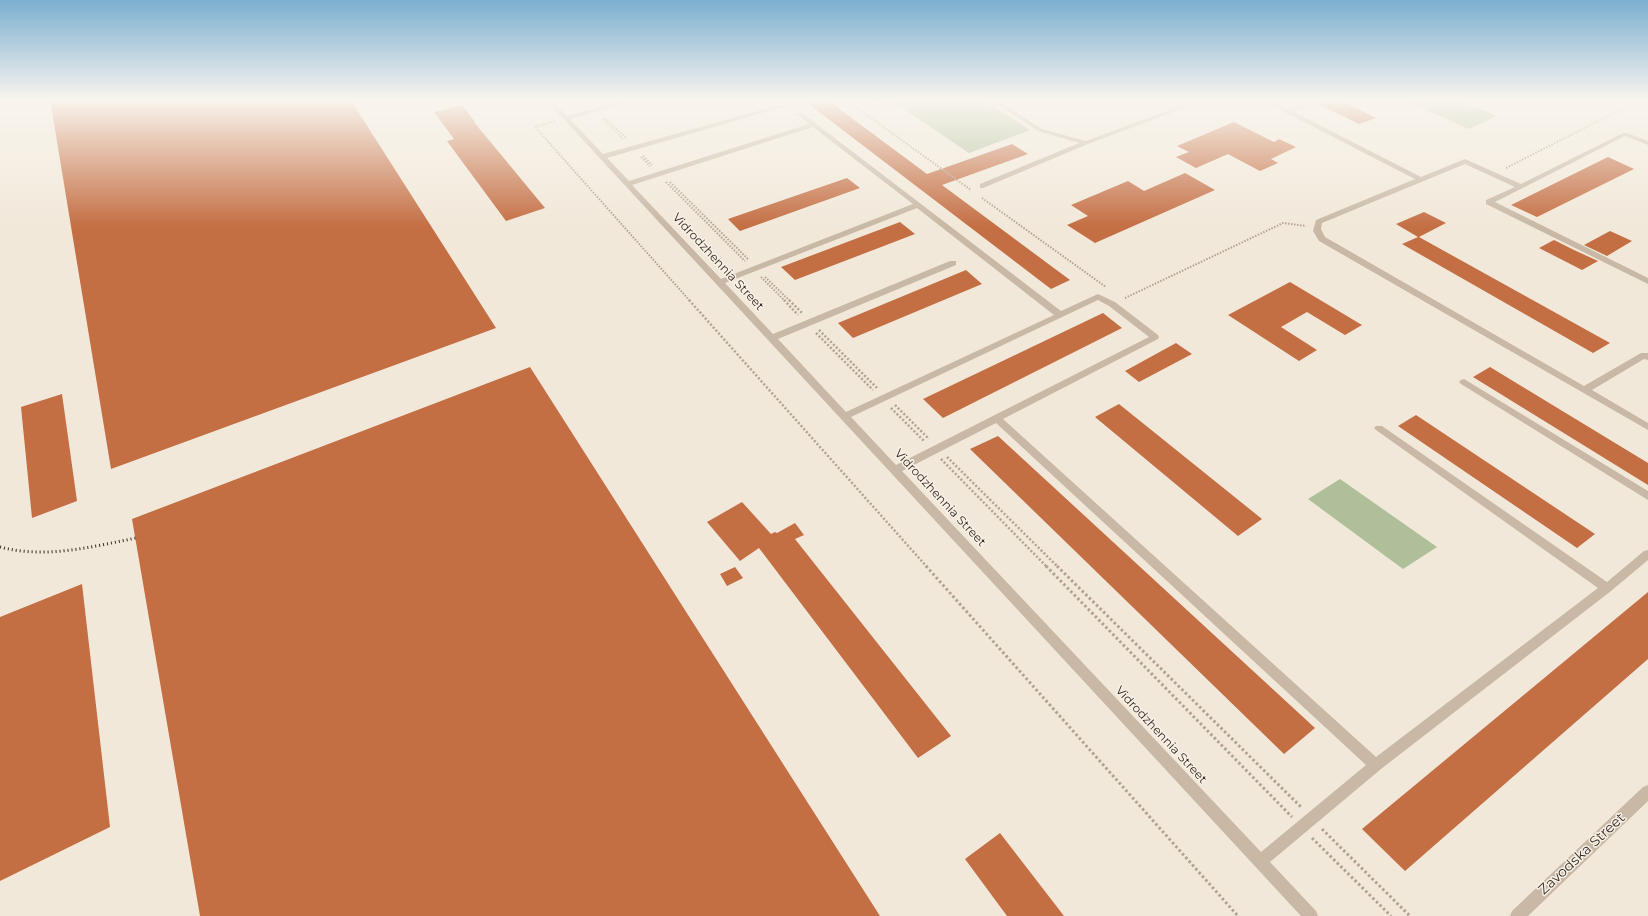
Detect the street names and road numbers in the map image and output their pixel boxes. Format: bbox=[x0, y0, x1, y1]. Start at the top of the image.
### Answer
street label: Vidrodzhennia Street bbox=[669, 211, 767, 313]
street label: Vidrodzhennia Street bbox=[891, 447, 989, 549]
street label: Vidrodzhennia Street bbox=[1112, 684, 1210, 786]
street label: Zavodska Street bbox=[1535, 810, 1629, 898]

